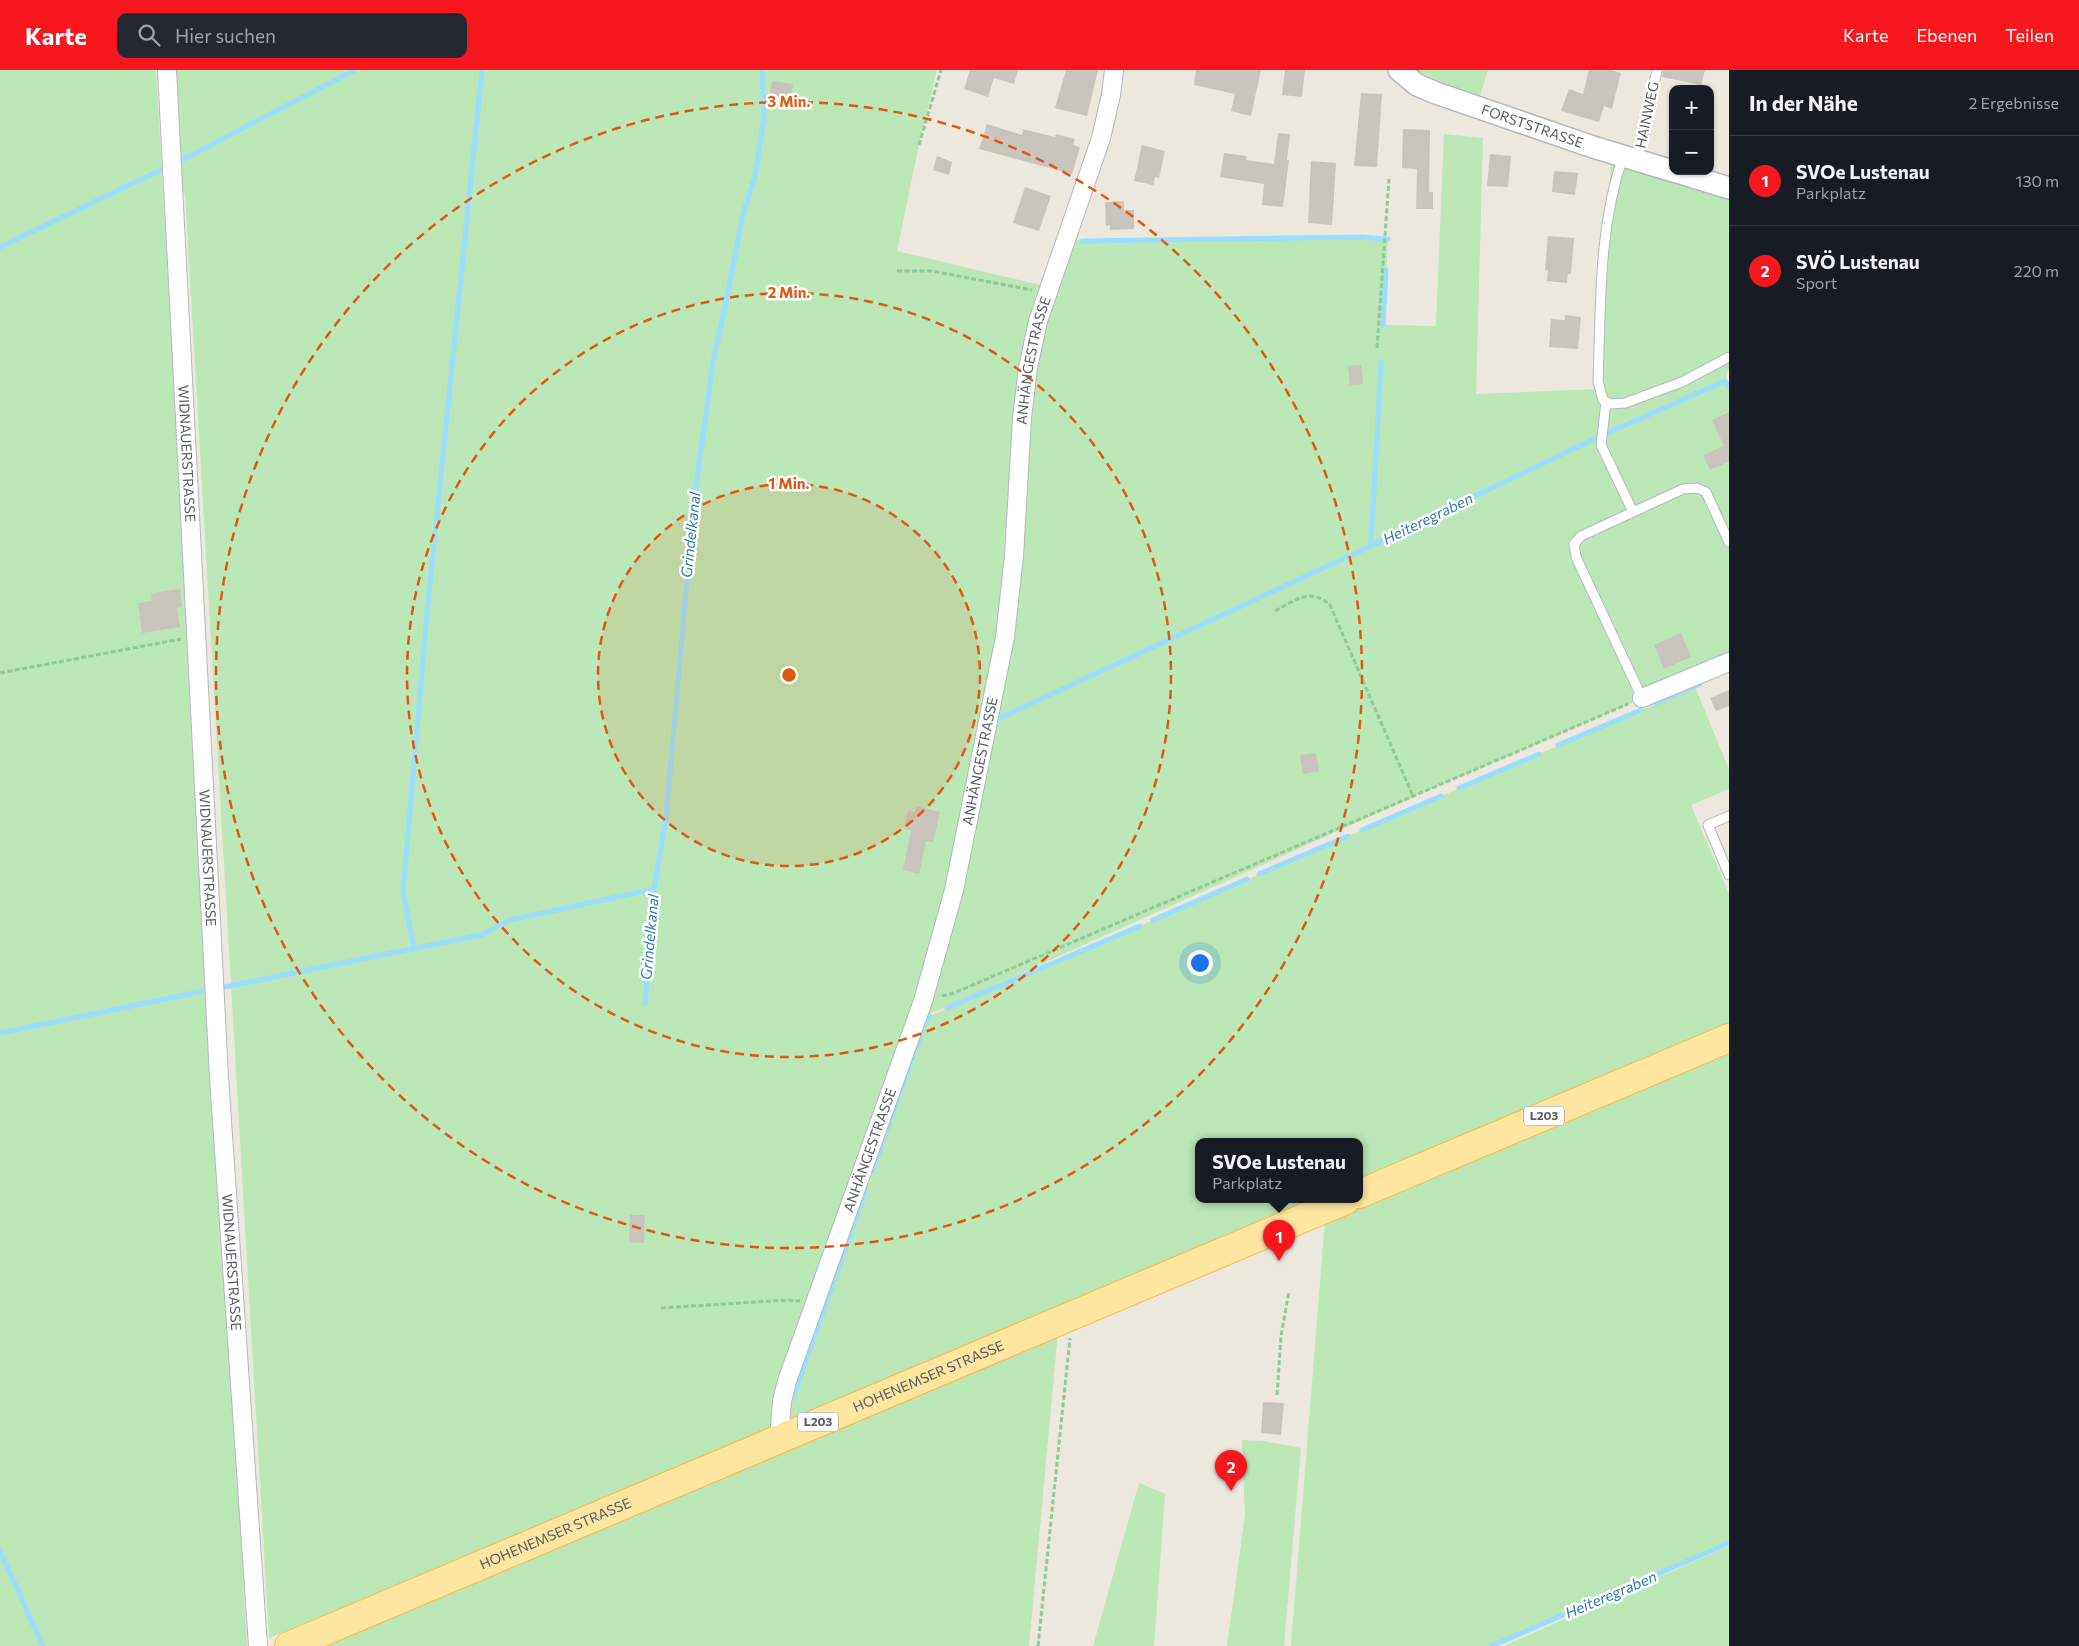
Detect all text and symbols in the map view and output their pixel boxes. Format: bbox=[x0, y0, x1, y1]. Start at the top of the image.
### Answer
search box bbox=[117, 13, 467, 58]
text: Karte bbox=[25, 21, 87, 50]
icon: search bbox=[135, 21, 163, 49]
text: Hier suchen bbox=[175, 24, 276, 47]
text: Karte bbox=[1843, 24, 1888, 46]
text: Ebenen bbox=[1916, 24, 1977, 46]
text: Teilen bbox=[2005, 24, 2054, 46]
street label: HAINWEG bbox=[1631, 80, 1662, 150]
map controls bbox=[1669, 85, 1714, 175]
button: + bbox=[1669, 85, 1714, 130]
text: In der Nähe bbox=[1749, 90, 1858, 115]
text: 3 Min. bbox=[768, 92, 810, 110]
text: 2 Ergebnisse bbox=[1969, 93, 2059, 112]
street label: FORSTSTRASSE bbox=[1479, 100, 1586, 151]
button: − bbox=[1669, 130, 1714, 175]
text: SVOe Lustenau bbox=[1796, 160, 1930, 183]
text: 1 bbox=[1761, 171, 1769, 190]
text: 130 m bbox=[2016, 171, 2059, 190]
text: Parkplatz bbox=[1796, 183, 1866, 202]
text: SVÖ Lustenau bbox=[1796, 250, 1920, 273]
text: 2 bbox=[1760, 261, 1770, 280]
text: 220 m bbox=[2014, 261, 2059, 280]
text: Sport bbox=[1796, 273, 1837, 292]
text: 2 Min. bbox=[768, 283, 810, 301]
street label: ANHÄNGESTRASSE bbox=[1013, 294, 1054, 425]
street label: WIDNAUERSTRASSE bbox=[175, 385, 199, 522]
text: 1 Min. bbox=[769, 474, 809, 492]
water label: Heiteregraben bbox=[1380, 489, 1475, 548]
water label: Grindelkanal bbox=[677, 490, 704, 579]
centre of rings bbox=[780, 666, 798, 684]
street label: ANHÄNGESTRASSE bbox=[958, 695, 1001, 827]
street label: WIDNAUERSTRASSE bbox=[196, 789, 220, 927]
water label: Grindelkanal bbox=[636, 892, 662, 981]
your location bbox=[1187, 950, 1213, 976]
street label: ANHÄNGESTRASSE bbox=[839, 1086, 899, 1214]
road number: L203 bbox=[1524, 1106, 1564, 1126]
popup bbox=[1195, 1138, 1363, 1203]
text: SVOe Lustenau bbox=[1212, 1150, 1346, 1173]
text: Parkplatz bbox=[1212, 1173, 1282, 1192]
street label: WIDNAUERSTRASSE bbox=[219, 1193, 245, 1331]
pin: 1 bbox=[1263, 1220, 1295, 1261]
street label: HOHENEMSER STRASSE bbox=[850, 1336, 1006, 1415]
road number: L203 bbox=[798, 1412, 838, 1431]
pin: 2 bbox=[1215, 1450, 1247, 1491]
street label: HOHENEMSER STRASSE bbox=[477, 1494, 633, 1573]
water label: Heiteregraben bbox=[1562, 1567, 1659, 1621]

